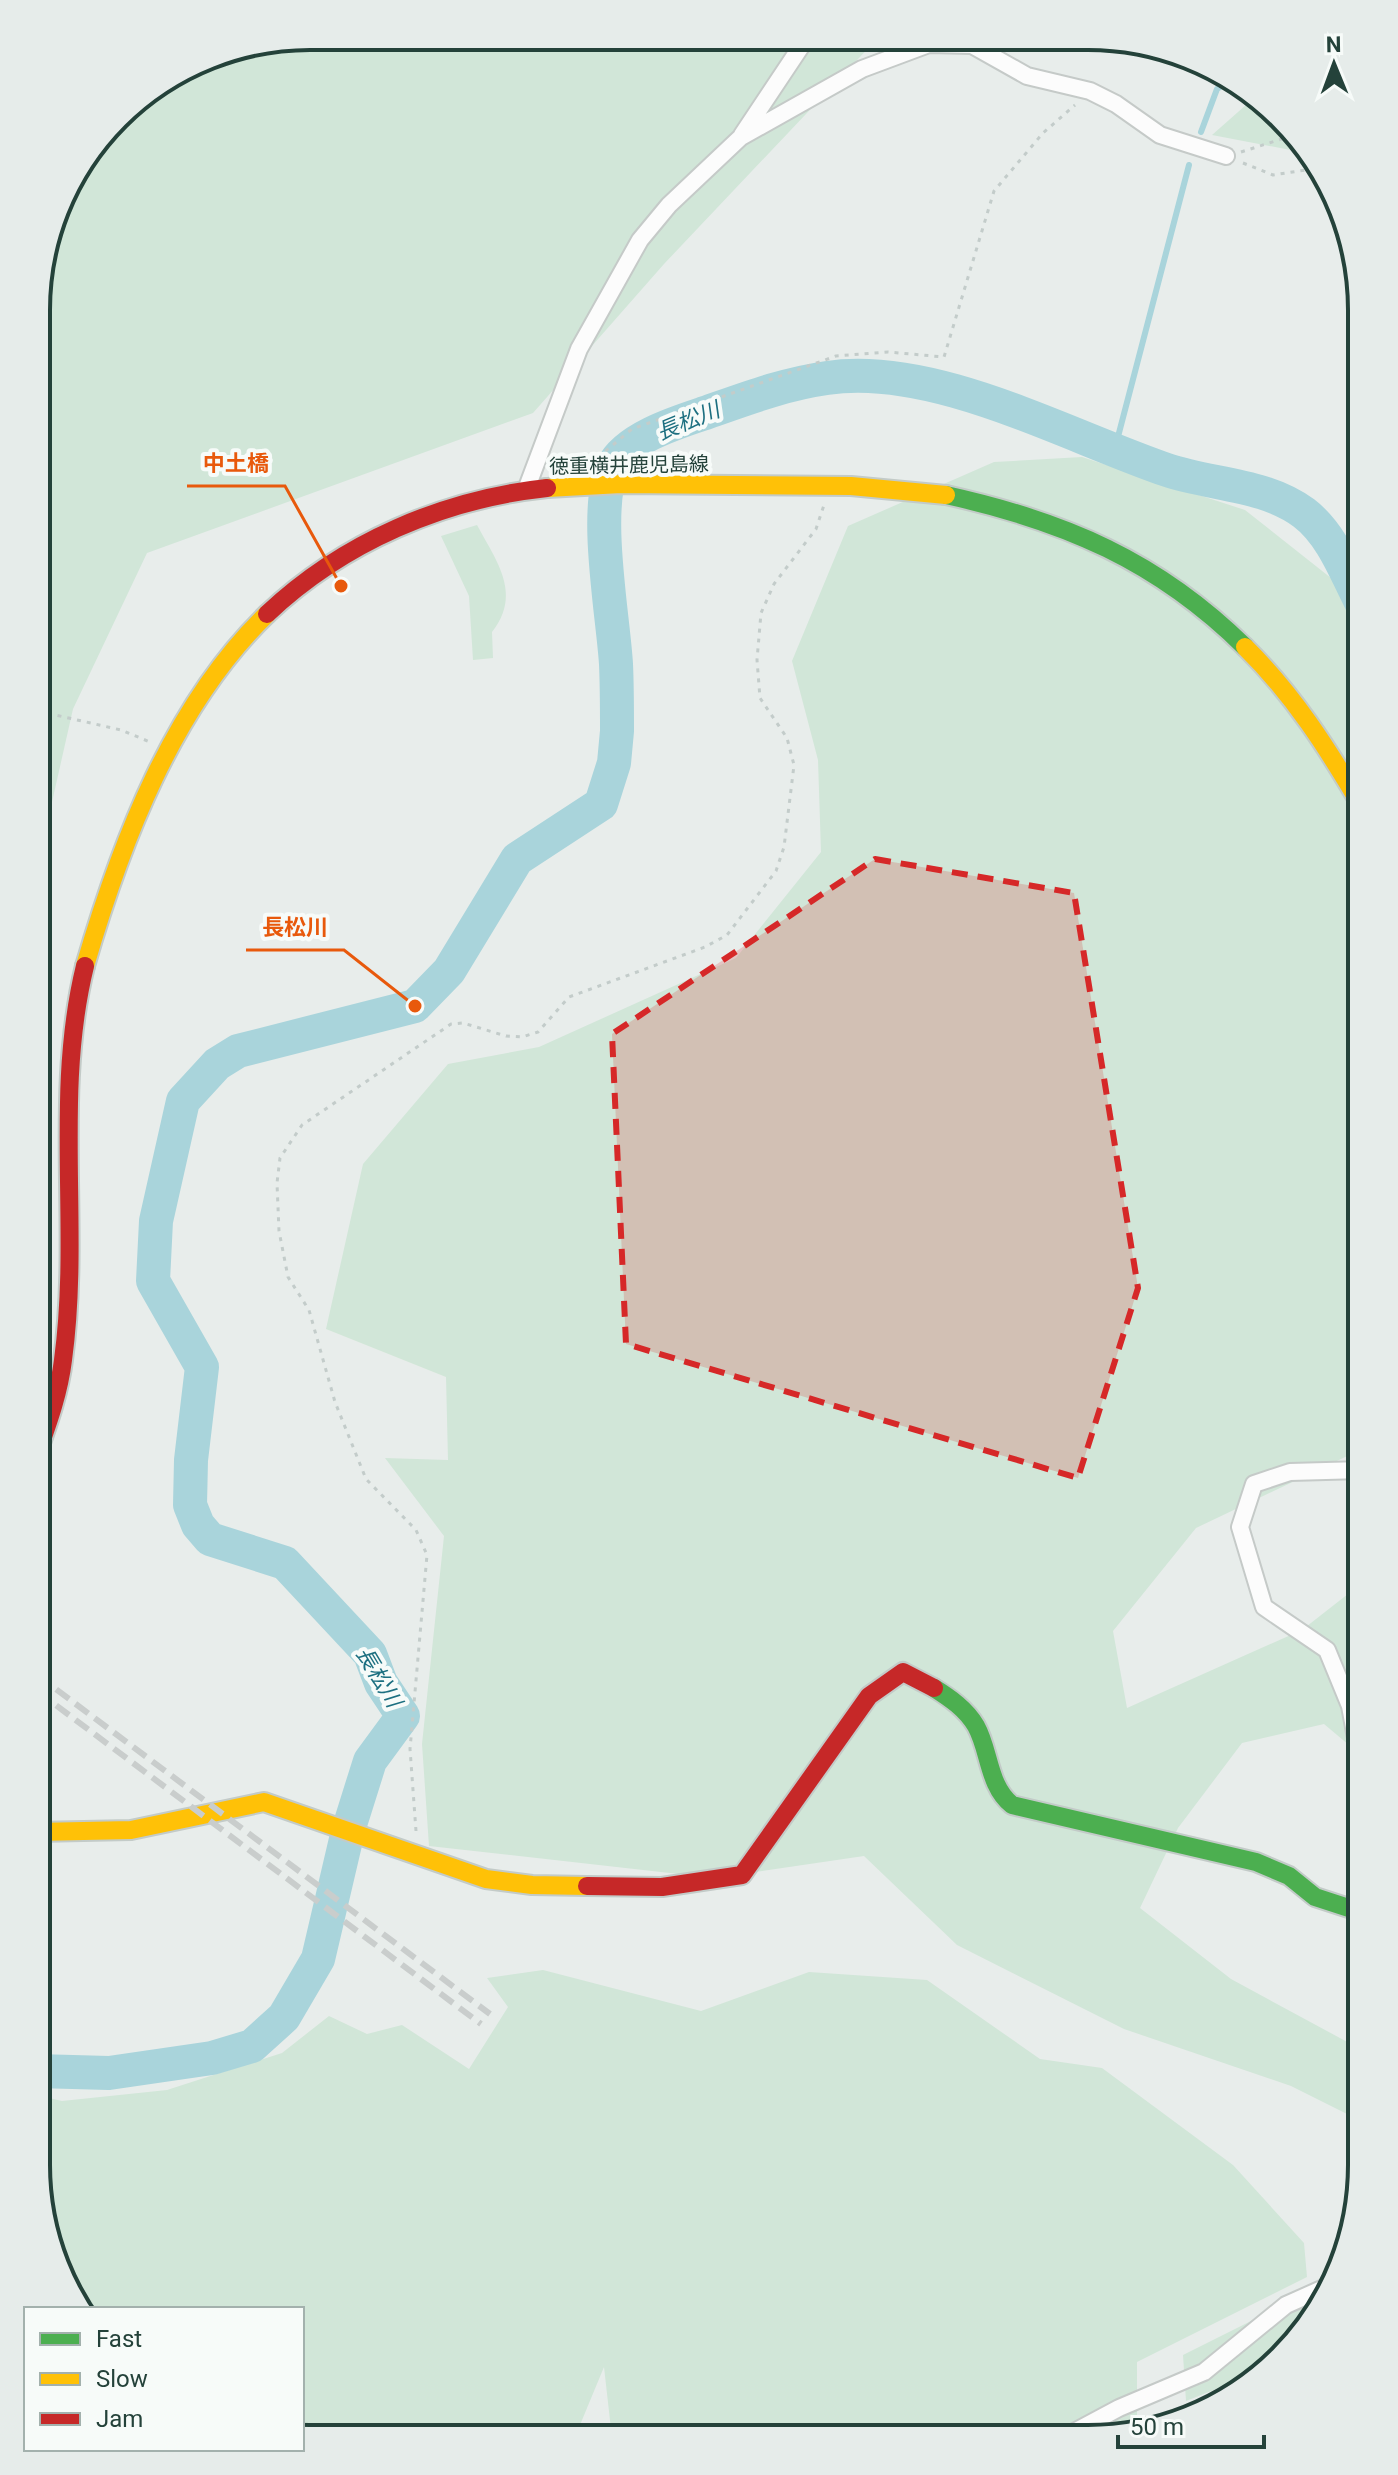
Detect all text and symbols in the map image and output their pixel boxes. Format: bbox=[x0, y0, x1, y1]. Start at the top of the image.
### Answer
north arrow bbox=[1294, 24, 1374, 104]
text: N bbox=[1326, 32, 1342, 57]
water label: 長松川 bbox=[653, 396, 725, 445]
callout: 中土橋 bbox=[187, 440, 285, 486]
text: 中土橋 bbox=[203, 451, 269, 476]
street label: 徳重横井鹿児島線 bbox=[549, 452, 709, 478]
callout: 長松川 bbox=[246, 904, 344, 950]
text: 長松川 bbox=[262, 915, 328, 940]
water label: 長松川 bbox=[351, 1642, 408, 1713]
legend bbox=[24, 2307, 304, 2451]
text: Fast bbox=[96, 2325, 142, 2353]
text: Slow bbox=[96, 2365, 148, 2393]
scale bar bbox=[1118, 2399, 1264, 2449]
text: Jam bbox=[96, 2405, 143, 2433]
text: 50 m bbox=[1130, 2413, 1184, 2441]

